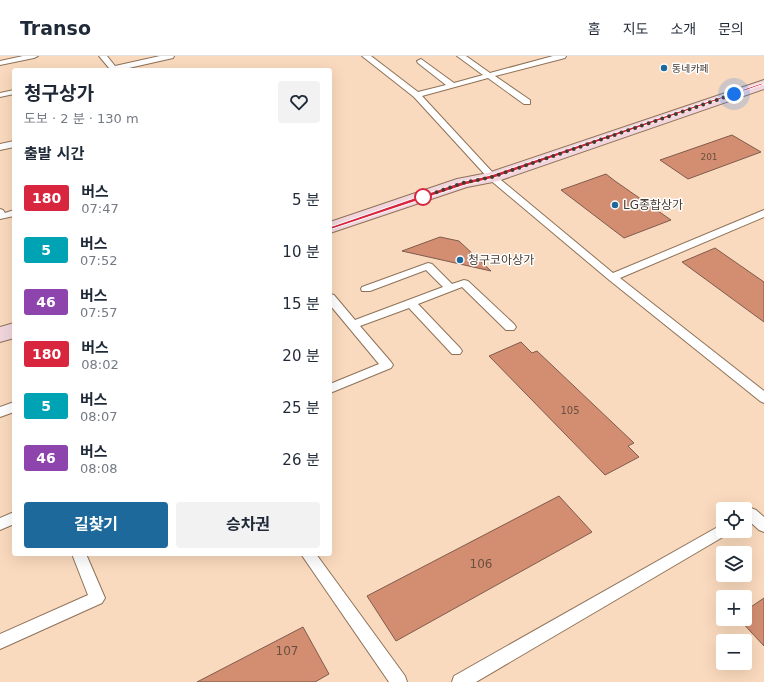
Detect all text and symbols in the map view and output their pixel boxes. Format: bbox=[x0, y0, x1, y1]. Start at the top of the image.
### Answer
text: Transo bbox=[20, 17, 91, 39]
text: 홈 bbox=[588, 21, 601, 37]
text: 지도 bbox=[623, 21, 648, 37]
text: 소개 bbox=[670, 21, 696, 37]
text: 문의 bbox=[718, 21, 744, 37]
marker: 동네카페 bbox=[659, 63, 669, 73]
place label: 동네카페 bbox=[672, 63, 709, 74]
button: heart bbox=[278, 81, 320, 123]
text: 청구상가 bbox=[24, 82, 94, 104]
your location bbox=[724, 84, 744, 104]
text: 도보 · 2 분 · 130 m bbox=[24, 111, 139, 126]
text: 출발 시간 bbox=[24, 145, 84, 163]
house number: 201 bbox=[700, 152, 718, 162]
text: 버스 bbox=[81, 183, 109, 201]
unlabelled marker bbox=[414, 188, 432, 206]
text: 180 bbox=[32, 190, 61, 206]
text: 5 분 bbox=[292, 191, 320, 209]
place label: LG종합상가 bbox=[623, 198, 683, 212]
marker: LG종합상가 bbox=[610, 200, 620, 210]
text: 07:47 bbox=[81, 201, 119, 216]
text: 버스 bbox=[80, 235, 108, 253]
text: 5 bbox=[41, 242, 51, 258]
text: 10 분 bbox=[282, 243, 320, 261]
text: 07:52 bbox=[80, 253, 117, 268]
place label: 청구코아상가 bbox=[468, 253, 534, 267]
marker: 청구코아상가 bbox=[455, 255, 465, 265]
text: 버스 bbox=[80, 287, 108, 305]
text: 46 bbox=[36, 294, 56, 310]
text: 15 분 bbox=[282, 295, 320, 313]
text: 07:57 bbox=[80, 305, 117, 320]
text: 버스 bbox=[81, 339, 109, 357]
text: 180 bbox=[32, 346, 61, 362]
text: 20 분 bbox=[282, 347, 320, 365]
text: 08:02 bbox=[81, 357, 119, 372]
text: 버스 bbox=[80, 391, 108, 409]
text: 5 bbox=[41, 398, 51, 414]
text: 25 분 bbox=[282, 399, 320, 417]
house number: 105 bbox=[560, 405, 580, 416]
text: 08:07 bbox=[80, 409, 117, 424]
text: 버스 bbox=[80, 443, 108, 461]
text: 46 bbox=[36, 450, 56, 466]
text: 26 분 bbox=[282, 451, 320, 469]
text: 08:08 bbox=[80, 461, 117, 476]
button: 길찾기 bbox=[24, 502, 168, 548]
button: 승차권 bbox=[176, 502, 320, 548]
map controls bbox=[716, 502, 752, 670]
button: locate bbox=[716, 502, 752, 538]
button: layers bbox=[716, 546, 752, 582]
house number: 106 bbox=[470, 557, 492, 571]
button: + bbox=[716, 590, 752, 626]
button: − bbox=[716, 634, 752, 670]
house number: 107 bbox=[276, 644, 298, 658]

